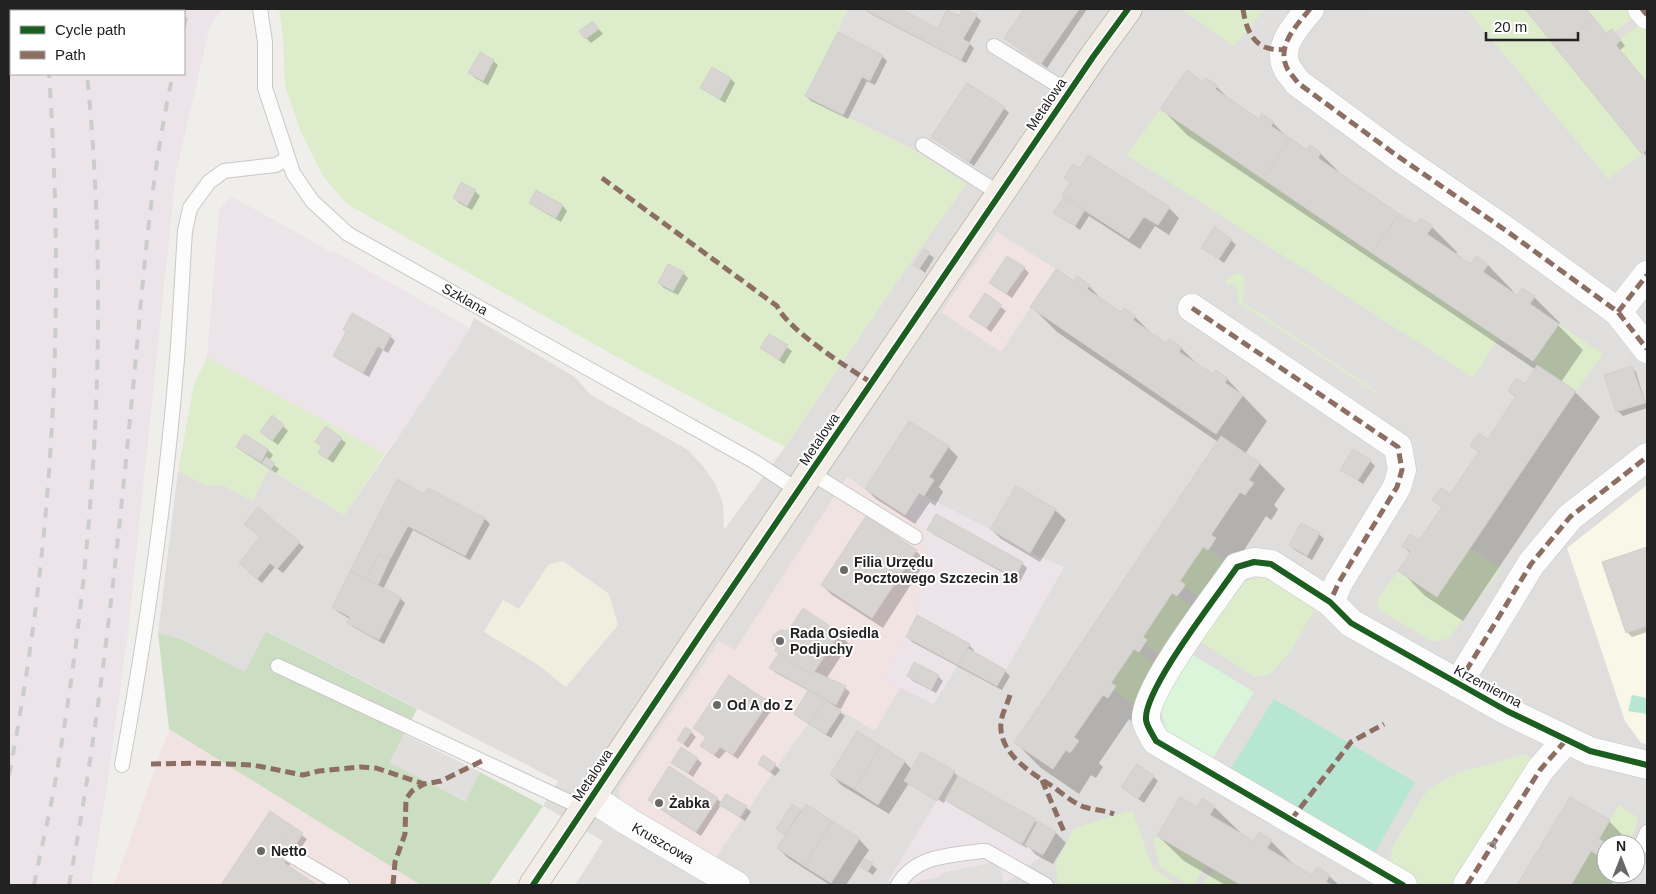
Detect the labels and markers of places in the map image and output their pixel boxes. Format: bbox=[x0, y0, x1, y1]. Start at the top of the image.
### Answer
place label: Filia Urzędu Pocztowego Szczecin 18 bbox=[854, 554, 1018, 586]
marker: Filia Urzędu Pocztowego Szczecin 18 bbox=[838, 564, 850, 576]
place label: Rada Osiedla Podjuchy bbox=[790, 625, 879, 657]
marker: Rada Osiedla Podjuchy bbox=[774, 635, 786, 647]
place label: Od A do Z bbox=[727, 697, 793, 713]
marker: Od A do Z bbox=[711, 699, 723, 711]
place label: Żabka bbox=[669, 795, 710, 811]
marker: Żabka bbox=[653, 797, 665, 809]
place label: Netto bbox=[271, 843, 307, 859]
marker: Netto bbox=[255, 845, 267, 857]

